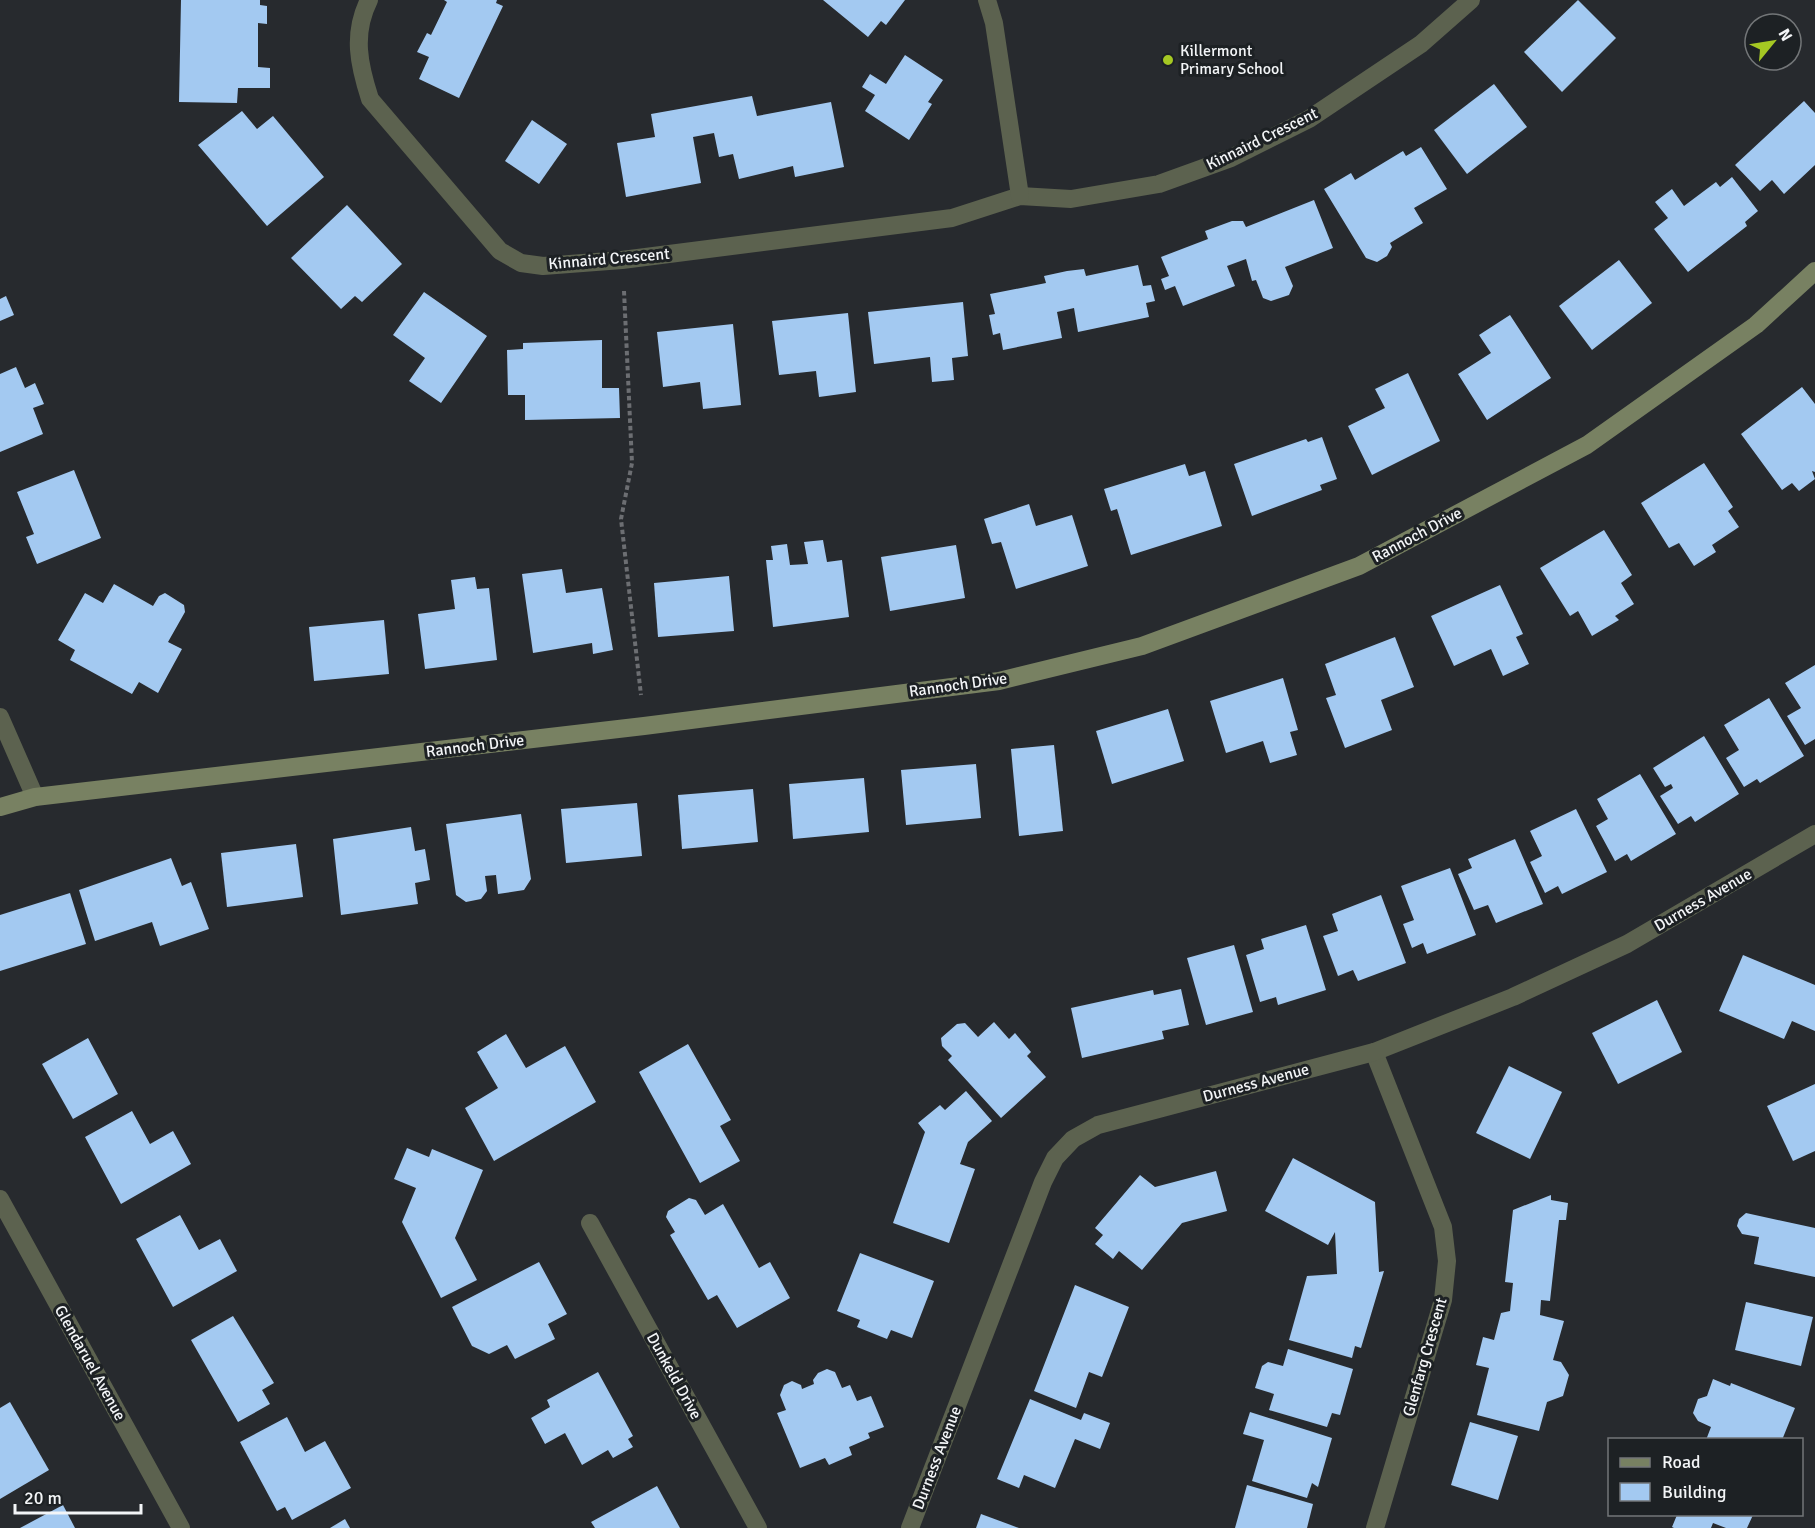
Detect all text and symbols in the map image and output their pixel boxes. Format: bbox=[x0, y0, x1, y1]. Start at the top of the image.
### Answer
north arrow bbox=[1743, 12, 1803, 72]
text: N bbox=[1774, 25, 1797, 45]
place label: Killermont Primary School bbox=[1180, 41, 1284, 79]
marker: Killermont Primary School bbox=[1161, 53, 1175, 67]
street label: Kinnaird Crescent bbox=[1203, 103, 1321, 175]
street label: Kinnaird Crescent bbox=[548, 244, 671, 274]
street label: Rannoch Drive bbox=[1369, 503, 1465, 567]
street label: Rannoch Drive bbox=[908, 668, 1008, 702]
street label: Rannoch Drive bbox=[425, 730, 525, 762]
street label: Durness Avenue bbox=[1651, 864, 1755, 936]
street label: Durness Avenue bbox=[1201, 1059, 1311, 1107]
street label: Glenfarg Crescent bbox=[1398, 1295, 1452, 1419]
street label: Glendaruel Avenue bbox=[50, 1302, 130, 1424]
street label: Dunkeld Drive bbox=[642, 1329, 706, 1423]
street label: Durness Avenue bbox=[908, 1403, 966, 1513]
legend bbox=[1608, 1438, 1803, 1516]
text: Road bbox=[1662, 1451, 1701, 1473]
scale bar bbox=[15, 1477, 141, 1515]
text: Building bbox=[1662, 1481, 1726, 1503]
text: 20 m bbox=[24, 1487, 62, 1509]

